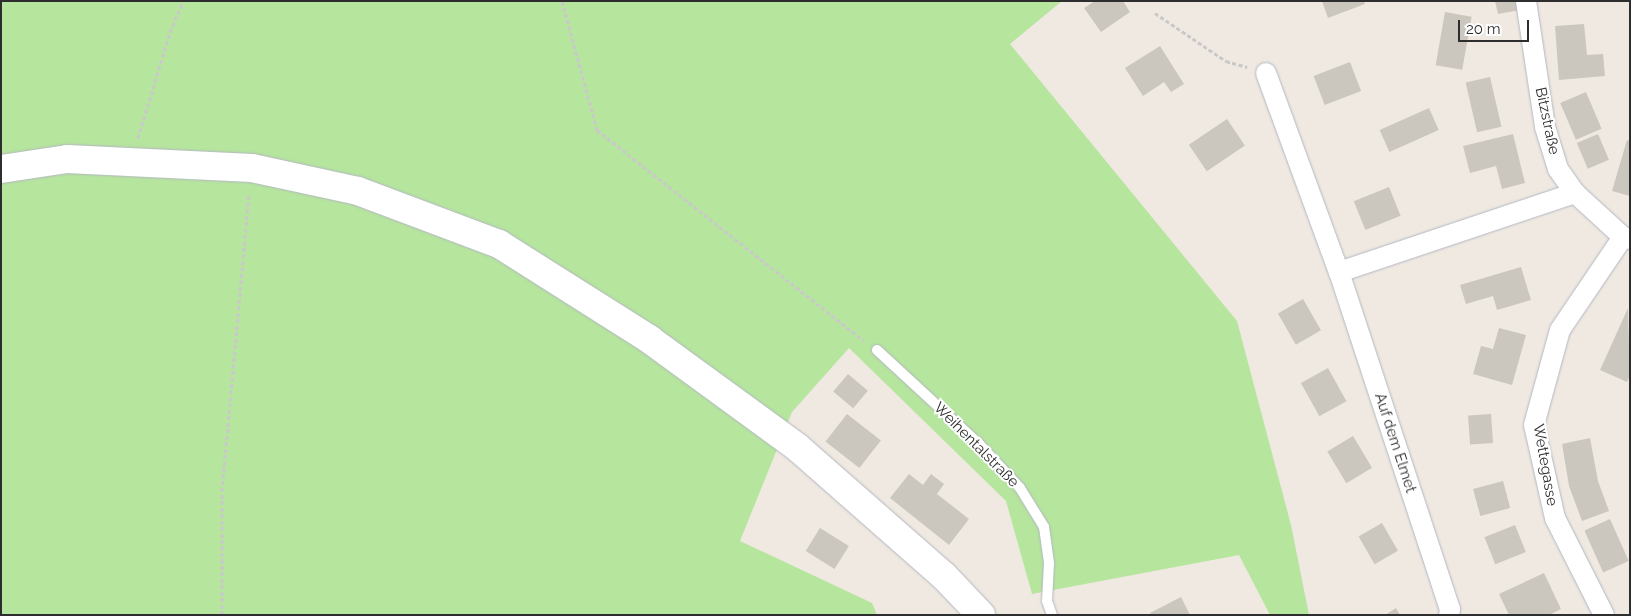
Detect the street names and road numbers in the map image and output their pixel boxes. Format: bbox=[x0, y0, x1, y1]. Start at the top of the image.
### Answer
street label: Bitzstraße bbox=[1531, 86, 1563, 156]
street label: Auf dem Elmet bbox=[1370, 391, 1420, 495]
street label: Weihentalstraße bbox=[930, 399, 1022, 491]
street label: Wettegasse bbox=[1529, 423, 1561, 507]

